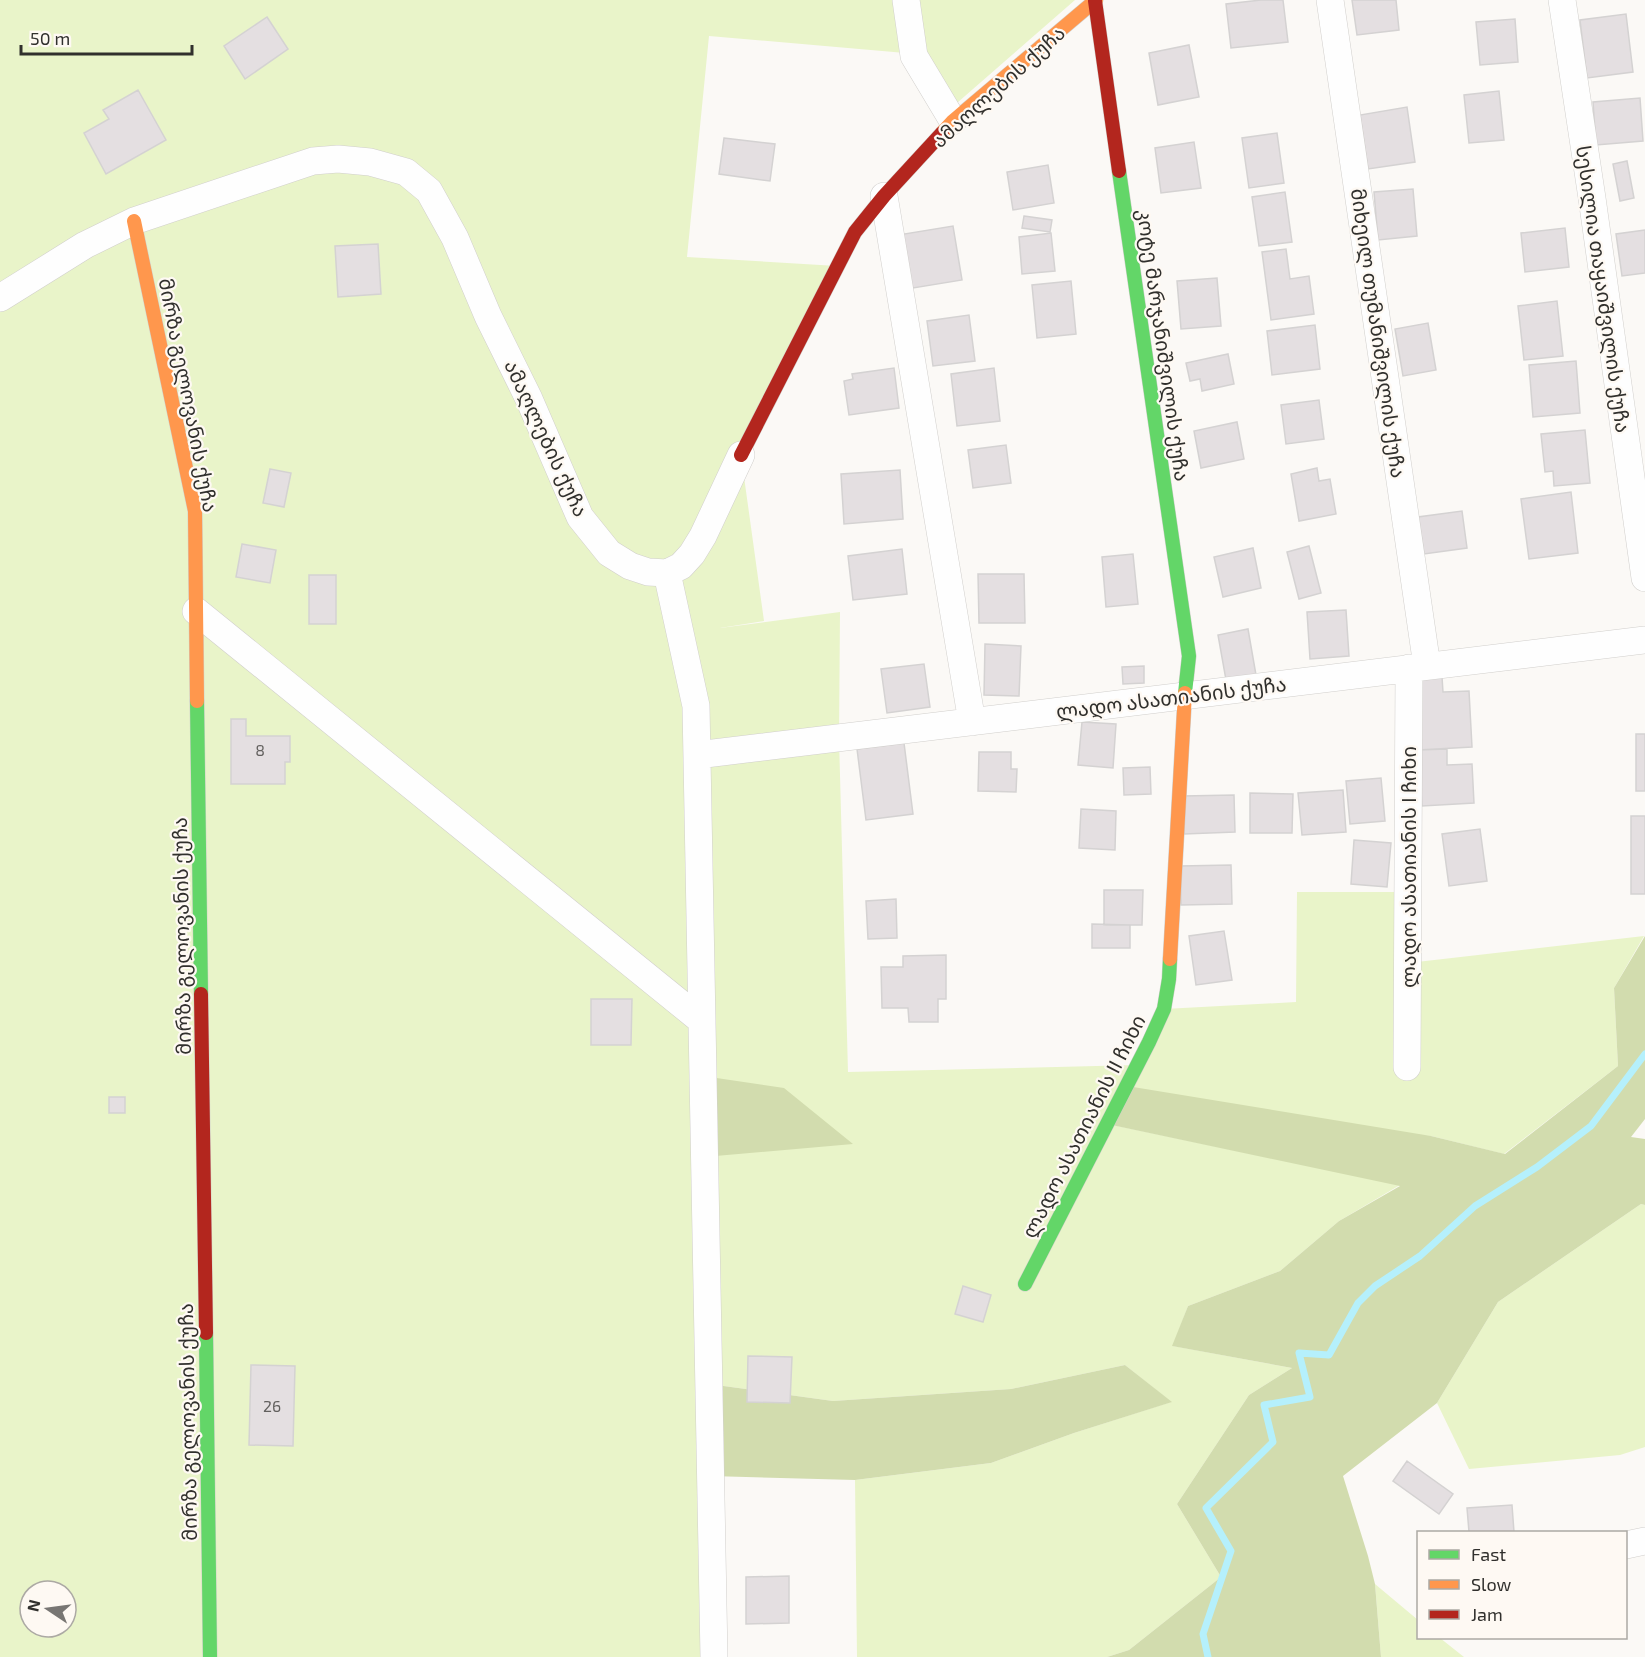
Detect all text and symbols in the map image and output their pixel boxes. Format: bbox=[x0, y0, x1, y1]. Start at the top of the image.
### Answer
scale bar bbox=[21, 18, 192, 56]
street label: ამაღლების ქუჩა bbox=[927, 20, 1071, 153]
text: 50 m bbox=[30, 27, 70, 49]
street label: სესილია თაყაიშვილის ქუჩა bbox=[1570, 144, 1636, 434]
street label: მიხეილ თუმანიშვილის ქუჩა bbox=[1345, 187, 1411, 480]
street label: კოტე მარჯანიშვილის ქუჩა bbox=[1131, 207, 1195, 483]
street label: მირზა გელოვანის ქუჩა bbox=[153, 276, 223, 514]
street label: ამაღლების ქუჩა bbox=[498, 356, 594, 521]
street label: ლადო ასათიანის ქუჩა bbox=[1054, 671, 1288, 725]
house number: 8 bbox=[255, 740, 265, 759]
street label: ლადო ასათიანის I ჩიხი bbox=[1396, 746, 1422, 988]
street label: მირზა გელოვანის ქუჩა bbox=[167, 817, 197, 1055]
street label: ლადო ასათიანის II ჩიხი bbox=[1016, 1010, 1152, 1242]
street label: მირზა გელოვანის ქუჩა bbox=[173, 1303, 203, 1541]
house number: 26 bbox=[263, 1396, 281, 1415]
legend bbox=[1417, 1531, 1627, 1639]
text: Fast bbox=[1471, 1543, 1506, 1565]
text: Slow bbox=[1471, 1573, 1512, 1595]
north arrow bbox=[18, 1579, 78, 1639]
text: N bbox=[22, 1598, 43, 1613]
text: Jam bbox=[1471, 1603, 1503, 1625]

